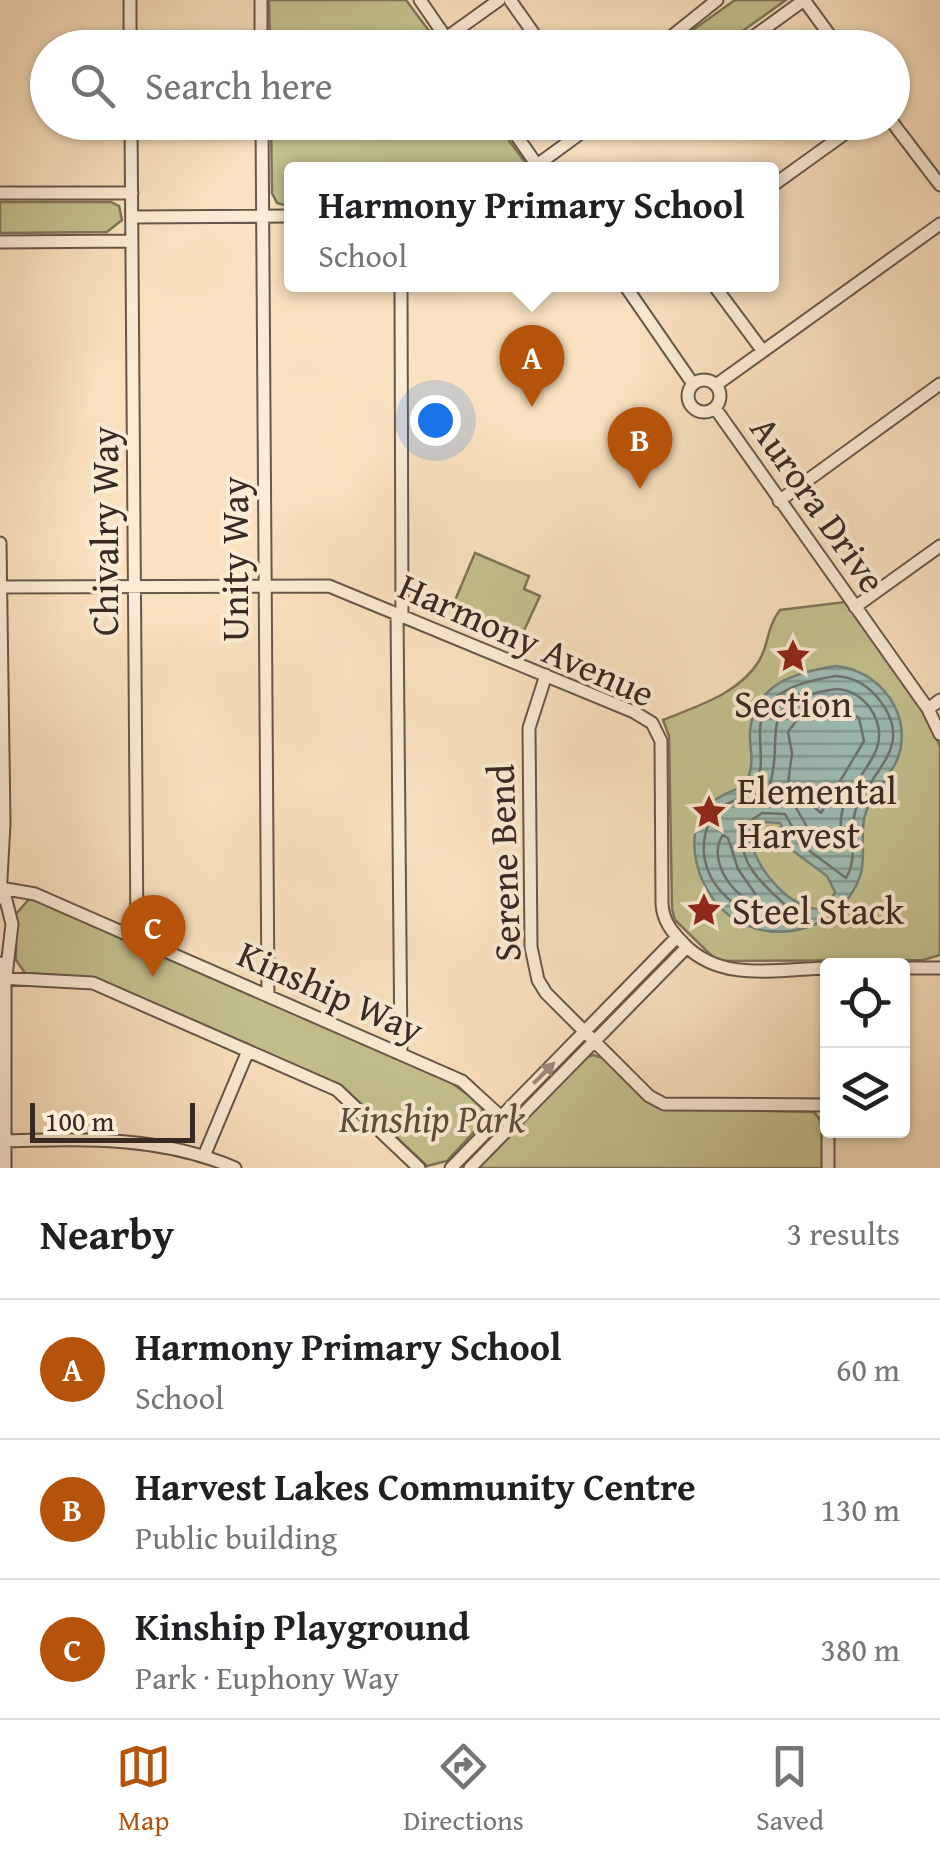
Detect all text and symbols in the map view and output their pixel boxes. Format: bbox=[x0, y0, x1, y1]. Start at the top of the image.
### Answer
search box bbox=[30, 30, 910, 140]
text: Search here bbox=[145, 57, 333, 113]
icon: search bbox=[65, 58, 120, 113]
popup bbox=[284, 162, 779, 292]
text: Harmony Primary School bbox=[318, 176, 745, 232]
text: School bbox=[318, 232, 407, 279]
pin: A bbox=[500, 324, 564, 407]
your location bbox=[410, 395, 461, 446]
street label: Aurora Drive bbox=[737, 404, 901, 604]
pin: B bbox=[608, 406, 672, 489]
street label: Chivalry Way bbox=[76, 426, 132, 636]
street label: Unity Way bbox=[206, 476, 262, 642]
street label: Harmony Avenue bbox=[390, 558, 664, 720]
place icon: Section bbox=[774, 637, 812, 675]
place label: Section bbox=[734, 675, 852, 731]
street label: Serene Bend bbox=[472, 762, 534, 963]
place label: Elemental Harvest bbox=[737, 762, 897, 862]
place icon: Elemental Harvest bbox=[690, 793, 728, 831]
place label: Steel Stack bbox=[732, 882, 905, 938]
place icon: Steel Stack bbox=[685, 891, 723, 929]
pin: C bbox=[120, 894, 186, 977]
street label: Kinship Way bbox=[229, 925, 433, 1057]
map controls bbox=[820, 958, 910, 1138]
button: locate bbox=[820, 958, 910, 1048]
button: layers bbox=[820, 1048, 910, 1138]
one-way arrow bbox=[531, 1062, 555, 1086]
park label: Kinship Park bbox=[338, 1090, 526, 1146]
scale bar bbox=[30, 1098, 195, 1142]
text: 100 m bbox=[45, 1100, 114, 1141]
text: Nearby bbox=[40, 1203, 174, 1264]
text: 3 results bbox=[787, 1210, 900, 1257]
text: Harmony Primary School bbox=[135, 1318, 562, 1374]
text: A bbox=[62, 1346, 83, 1393]
text: 60 m bbox=[836, 1346, 900, 1393]
text: School bbox=[135, 1374, 224, 1421]
text: Harvest Lakes Community Centre bbox=[135, 1458, 696, 1514]
text: B bbox=[63, 1486, 82, 1533]
text: 130 m bbox=[821, 1486, 900, 1533]
text: Public building bbox=[135, 1514, 337, 1561]
text: Kinship Playground bbox=[135, 1598, 470, 1654]
text: C bbox=[63, 1626, 82, 1673]
text: 380 m bbox=[821, 1626, 900, 1673]
text: Park · Euphony Way bbox=[135, 1654, 399, 1701]
tab: Map bbox=[116, 1739, 171, 1840]
tab: Directions bbox=[403, 1739, 524, 1840]
tab: Saved bbox=[756, 1739, 824, 1840]

